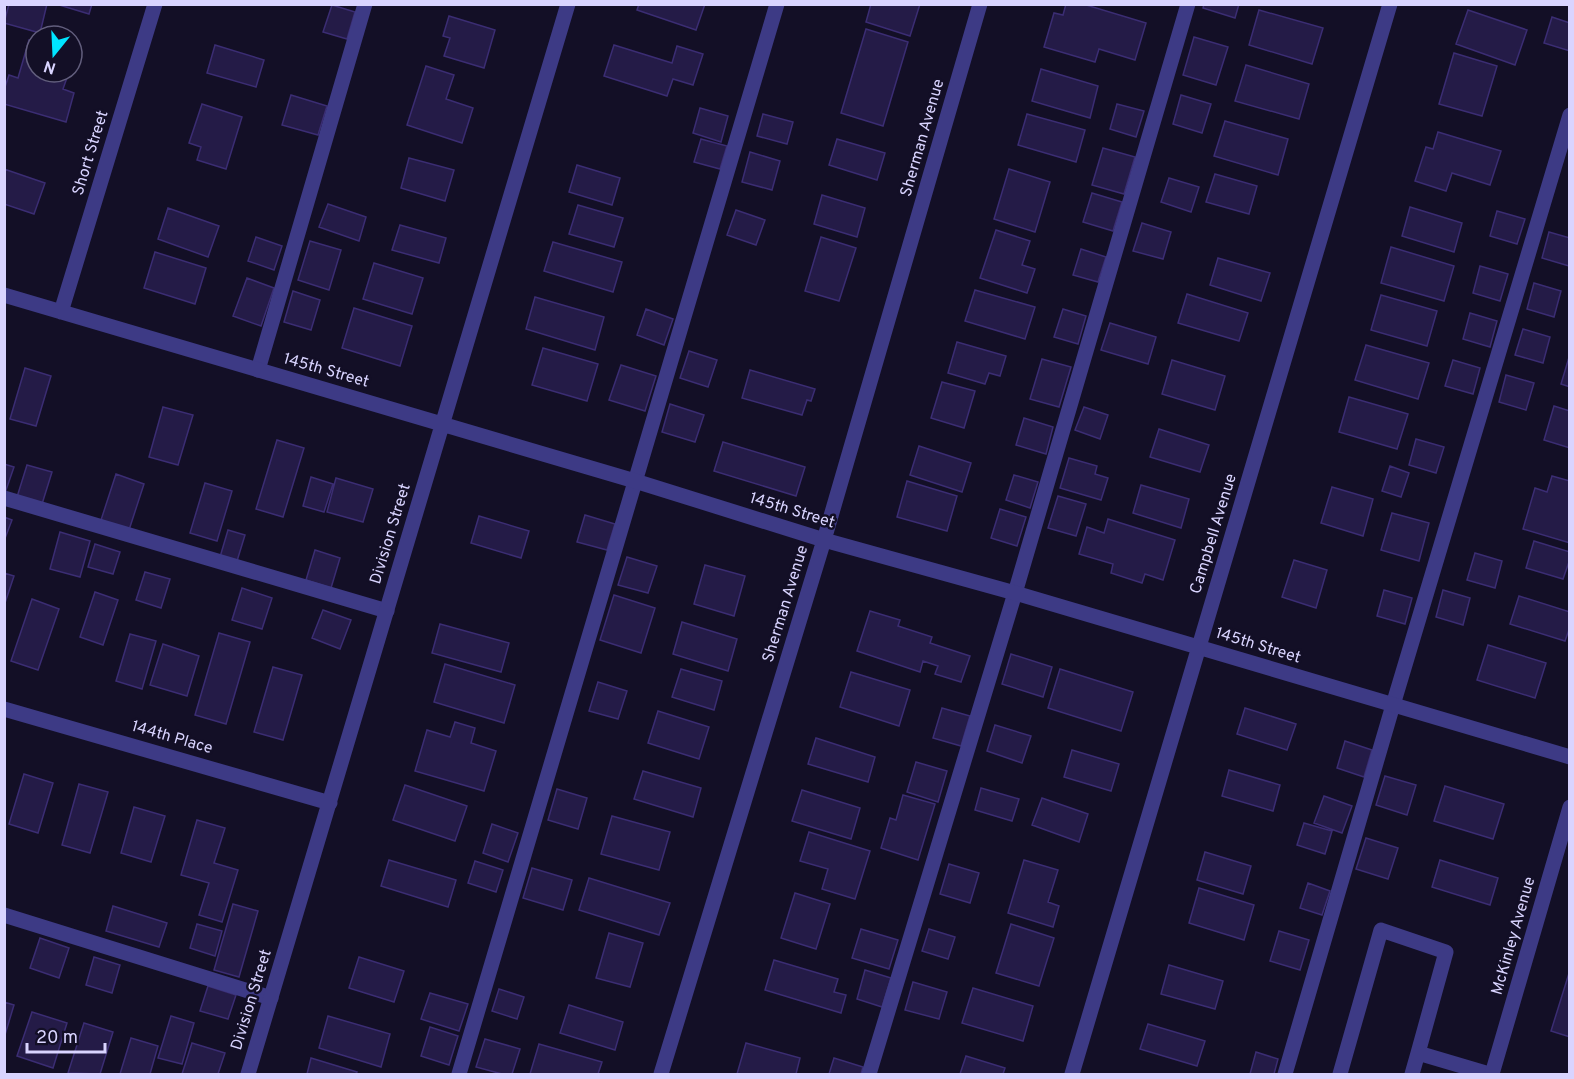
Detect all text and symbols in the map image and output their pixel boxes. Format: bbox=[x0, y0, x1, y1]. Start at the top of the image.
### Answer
north arrow bbox=[24, 24, 84, 84]
text: N bbox=[41, 55, 59, 78]
street label: Sherman Avenue bbox=[897, 77, 949, 199]
street label: Short Street bbox=[69, 108, 113, 198]
street label: 145th Street bbox=[281, 349, 371, 393]
street label: Campbell Avenue bbox=[1186, 471, 1242, 597]
street label: Division Street bbox=[366, 481, 416, 587]
street label: 145th Street bbox=[747, 489, 837, 533]
street label: Sherman Avenue bbox=[759, 543, 813, 665]
street label: 145th Street bbox=[1213, 624, 1303, 668]
street label: 144th Place bbox=[129, 717, 215, 759]
street label: McKinley Avenue bbox=[1488, 875, 1540, 997]
street label: Division Street bbox=[227, 947, 277, 1053]
scale bar bbox=[27, 1016, 105, 1054]
text: 20 m bbox=[36, 1027, 78, 1050]

